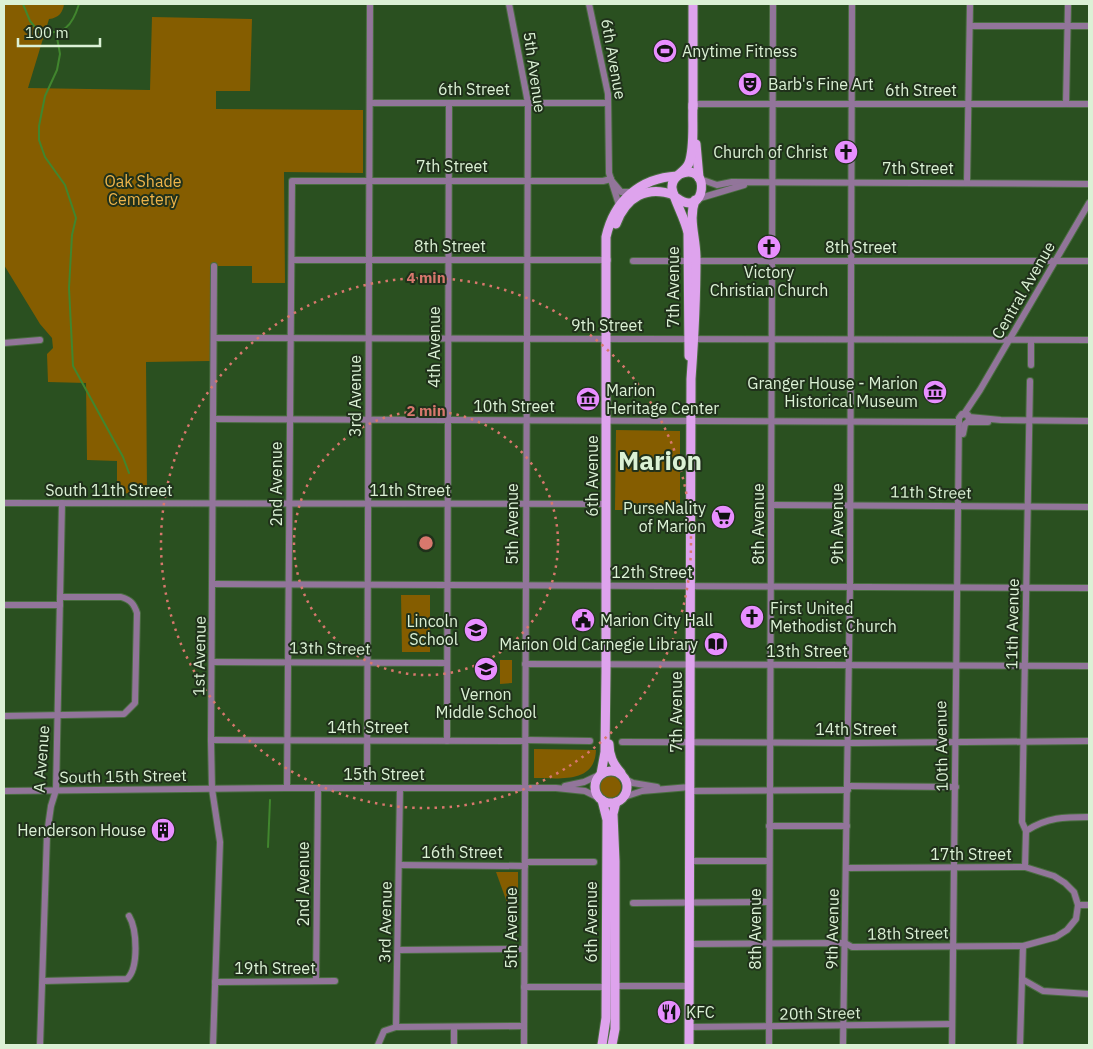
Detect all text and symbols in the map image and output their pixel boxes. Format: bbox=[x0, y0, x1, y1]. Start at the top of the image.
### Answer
scale bar bbox=[18, 15, 100, 47]
street label: 6th Avenue bbox=[597, 17, 631, 101]
text: 100 m bbox=[25, 23, 69, 42]
street label: 5th Avenue bbox=[519, 30, 551, 114]
sports icon: Anytime Fitness bbox=[652, 38, 678, 64]
place label: Anytime Fitness bbox=[682, 41, 797, 61]
theatre icon: Barb's Fine Art bbox=[737, 71, 763, 97]
place label: Barb's Fine Art bbox=[768, 74, 874, 94]
street label: 6th Street bbox=[438, 79, 510, 99]
street label: 6th Street bbox=[885, 80, 957, 100]
church icon: Church of Christ bbox=[833, 139, 859, 165]
place label: Church of Christ bbox=[713, 142, 828, 162]
street label: 7th Street bbox=[416, 156, 488, 176]
street label: 7th Street bbox=[882, 158, 954, 178]
park label: Oak Shade Cemetery bbox=[104, 171, 182, 209]
church icon: Victory Christian Church bbox=[756, 234, 782, 260]
street label: 8th Street bbox=[414, 236, 486, 256]
street label: 8th Street bbox=[825, 237, 897, 257]
street label: Central Avenue bbox=[987, 237, 1059, 342]
street label: 7th Avenue bbox=[663, 246, 683, 328]
place label: Victory Christian Church bbox=[710, 262, 828, 300]
text: 4 min bbox=[406, 268, 446, 287]
street label: 4th Avenue bbox=[424, 306, 444, 388]
street label: 9th Street bbox=[571, 315, 643, 335]
street label: 3rd Avenue bbox=[345, 355, 365, 437]
place label: Granger House - Marion Historical Museum bbox=[747, 373, 918, 411]
museum icon: Granger House - Marion Historical Museum bbox=[922, 379, 948, 405]
place label: Marion Heritage Center bbox=[606, 380, 719, 418]
museum icon: Marion Heritage Center bbox=[575, 386, 601, 412]
street label: 10th Street bbox=[473, 396, 555, 416]
text: 2 min bbox=[406, 401, 446, 420]
street label: 6th Avenue bbox=[582, 435, 602, 517]
street label: 2nd Avenue bbox=[266, 441, 286, 527]
district label: Marion bbox=[618, 443, 702, 477]
street label: South 11th Street bbox=[45, 480, 173, 500]
street label: 11th Street bbox=[369, 480, 451, 500]
street label: 11th Street bbox=[890, 481, 972, 503]
street label: 5th Avenue bbox=[502, 483, 522, 565]
street label: 8th Avenue bbox=[748, 483, 768, 565]
street label: 9th Avenue bbox=[827, 483, 847, 565]
place label: PurseNality of Marion bbox=[623, 498, 706, 536]
supermarket icon: PurseNality of Marion bbox=[710, 504, 736, 530]
centre of rings bbox=[417, 534, 435, 552]
street label: 12th Street bbox=[611, 562, 693, 582]
street label: 11th Avenue bbox=[1001, 578, 1023, 670]
place label: First United Methodist Church bbox=[770, 598, 897, 636]
church icon: First United Methodist Church bbox=[739, 604, 765, 630]
public building icon: Marion City Hall bbox=[570, 607, 596, 633]
place label: Marion City Hall bbox=[600, 610, 713, 630]
place label: Lincoln School bbox=[407, 611, 458, 649]
street label: 1st Avenue bbox=[188, 616, 210, 696]
school or university icon: Lincoln School bbox=[463, 617, 489, 643]
library icon: Marion Old Carnegie Library bbox=[703, 631, 729, 657]
place label: Marion Old Carnegie Library bbox=[499, 634, 698, 654]
street label: 13th Street bbox=[289, 637, 371, 659]
street label: 13th Street bbox=[766, 641, 848, 661]
school or university icon: Vernon Middle School bbox=[473, 656, 499, 682]
street label: 7th Avenue bbox=[666, 671, 686, 753]
place label: Vernon Middle School bbox=[435, 684, 537, 722]
street label: 10th Avenue bbox=[930, 700, 952, 792]
street label: 14th Street bbox=[327, 717, 409, 737]
street label: 14th Street bbox=[815, 719, 897, 739]
street label: A Avenue bbox=[29, 724, 53, 793]
street label: 15th Street bbox=[343, 764, 425, 784]
street label: South 15th Street bbox=[59, 765, 187, 787]
building icon: Henderson House bbox=[150, 817, 176, 843]
place label: Henderson House bbox=[17, 820, 146, 840]
street label: 2nd Avenue bbox=[293, 841, 313, 927]
street label: 16th Street bbox=[421, 842, 503, 862]
street label: 17th Street bbox=[930, 844, 1012, 864]
street label: 3rd Avenue bbox=[374, 881, 396, 963]
street label: 6th Avenue bbox=[581, 881, 601, 963]
street label: 5th Avenue bbox=[501, 887, 521, 969]
street label: 8th Avenue bbox=[745, 888, 765, 970]
street label: 9th Avenue bbox=[821, 888, 843, 970]
street label: 18th Street bbox=[867, 922, 949, 944]
street label: 19th Street bbox=[234, 958, 316, 978]
restaurant icon: KFC bbox=[656, 999, 682, 1025]
place label: KFC bbox=[686, 1002, 715, 1022]
street label: 20th Street bbox=[779, 1002, 861, 1024]

